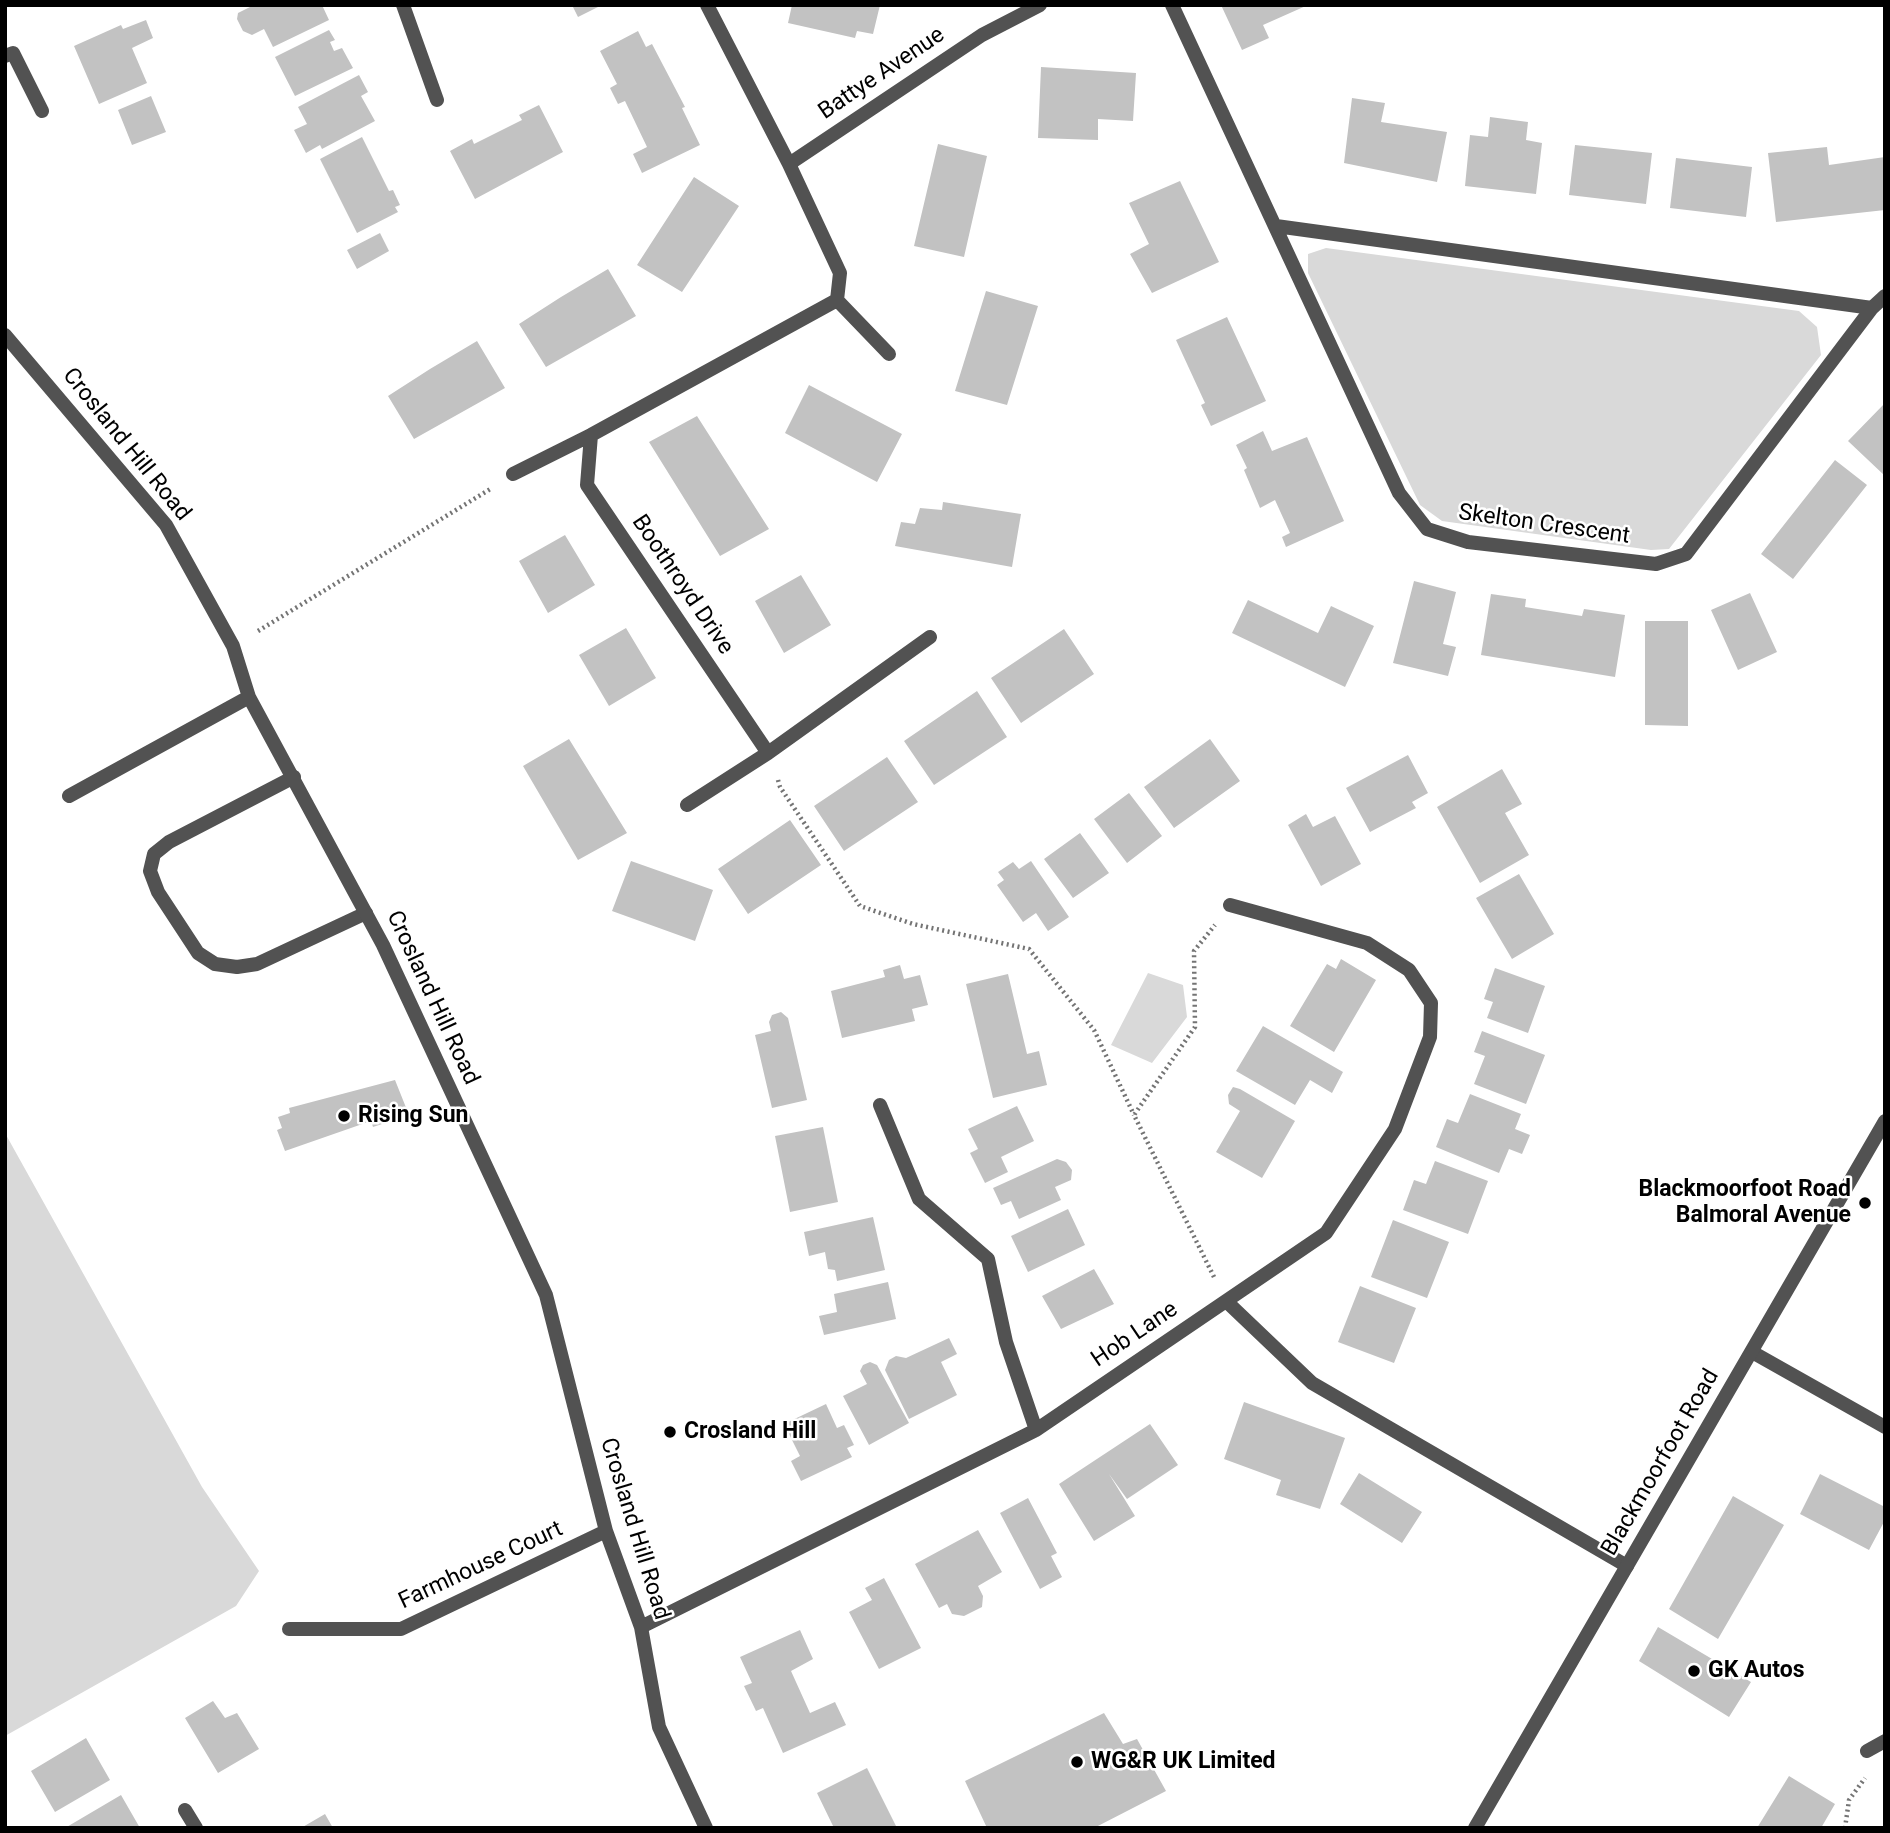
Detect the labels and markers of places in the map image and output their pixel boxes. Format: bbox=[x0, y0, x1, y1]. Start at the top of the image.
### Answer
place label: Rising Sun bbox=[358, 1102, 468, 1130]
marker: Rising Sun bbox=[336, 1108, 352, 1124]
place label: Blackmoorfoot Road Balmoral Avenue bbox=[1638, 1176, 1851, 1230]
marker: Blackmoorfoot Road Balmoral Avenue bbox=[1857, 1195, 1873, 1211]
place label: Crosland Hill bbox=[684, 1418, 816, 1446]
marker: Crosland Hill bbox=[662, 1424, 678, 1440]
place label: GK Autos bbox=[1708, 1657, 1805, 1685]
marker: GK Autos bbox=[1686, 1663, 1702, 1679]
place label: WG&R UK Limited bbox=[1091, 1748, 1276, 1776]
marker: WG&R UK Limited bbox=[1069, 1754, 1085, 1770]

